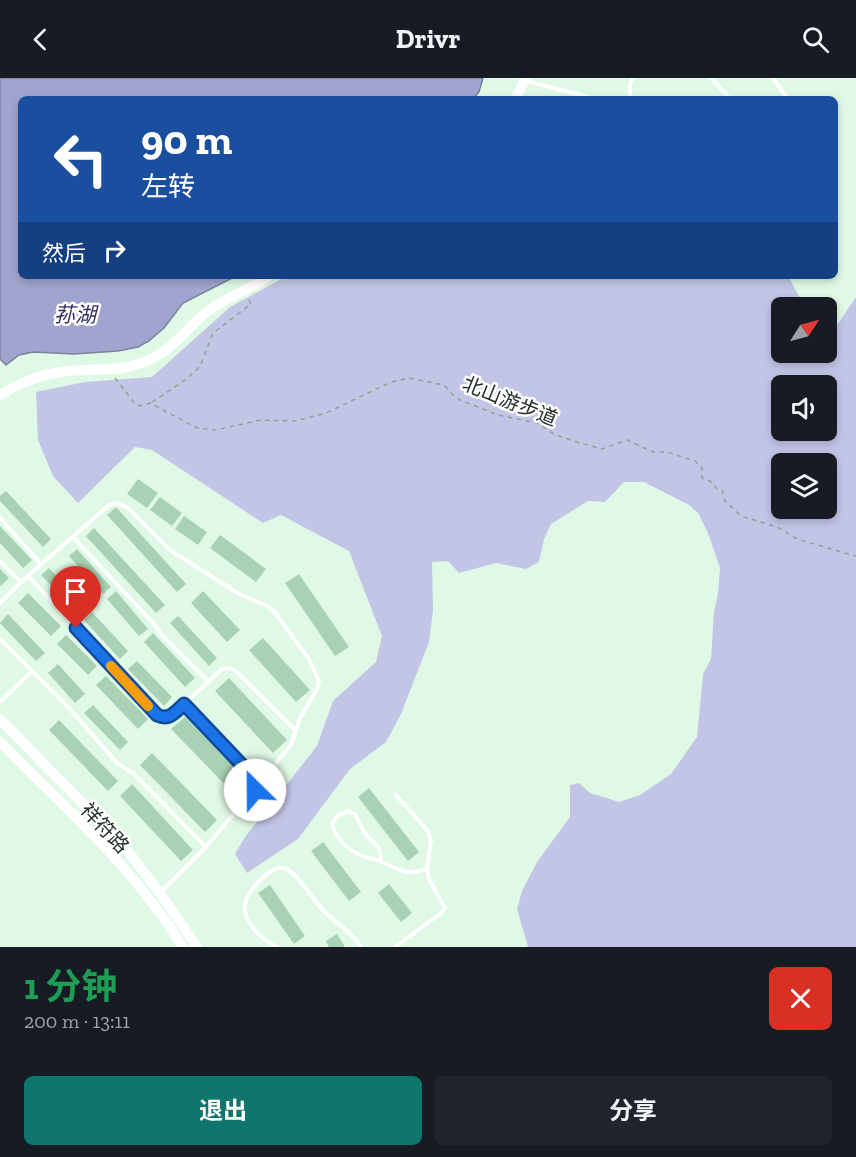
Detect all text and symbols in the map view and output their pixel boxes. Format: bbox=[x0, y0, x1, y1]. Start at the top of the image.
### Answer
icon: back bbox=[24, 23, 57, 56]
text: Drivr bbox=[396, 23, 460, 55]
icon: search bbox=[799, 23, 832, 56]
text: 90 m bbox=[141, 114, 232, 165]
icon: left bbox=[42, 120, 120, 198]
text: 左转 bbox=[141, 171, 195, 203]
icon: right bbox=[98, 234, 131, 267]
text: 然后 bbox=[42, 240, 86, 267]
north arrow bbox=[771, 297, 837, 363]
map controls bbox=[771, 297, 837, 519]
water label: 荪湖 bbox=[54, 302, 99, 327]
street label: 北山游步道 bbox=[459, 371, 561, 431]
button: sound bbox=[771, 375, 837, 441]
button: layers bbox=[771, 453, 837, 519]
pin bbox=[50, 566, 101, 628]
icon: arrive bbox=[59, 575, 92, 608]
position arrow bbox=[223, 758, 287, 822]
street label: 祥符路 bbox=[76, 798, 134, 858]
text: 1 分钟 bbox=[24, 965, 117, 1008]
button: close bbox=[769, 967, 832, 1030]
text: 200 m · 13:11 bbox=[24, 1009, 130, 1033]
button: 退出 bbox=[24, 1076, 422, 1145]
button: 分享 bbox=[434, 1076, 832, 1145]

